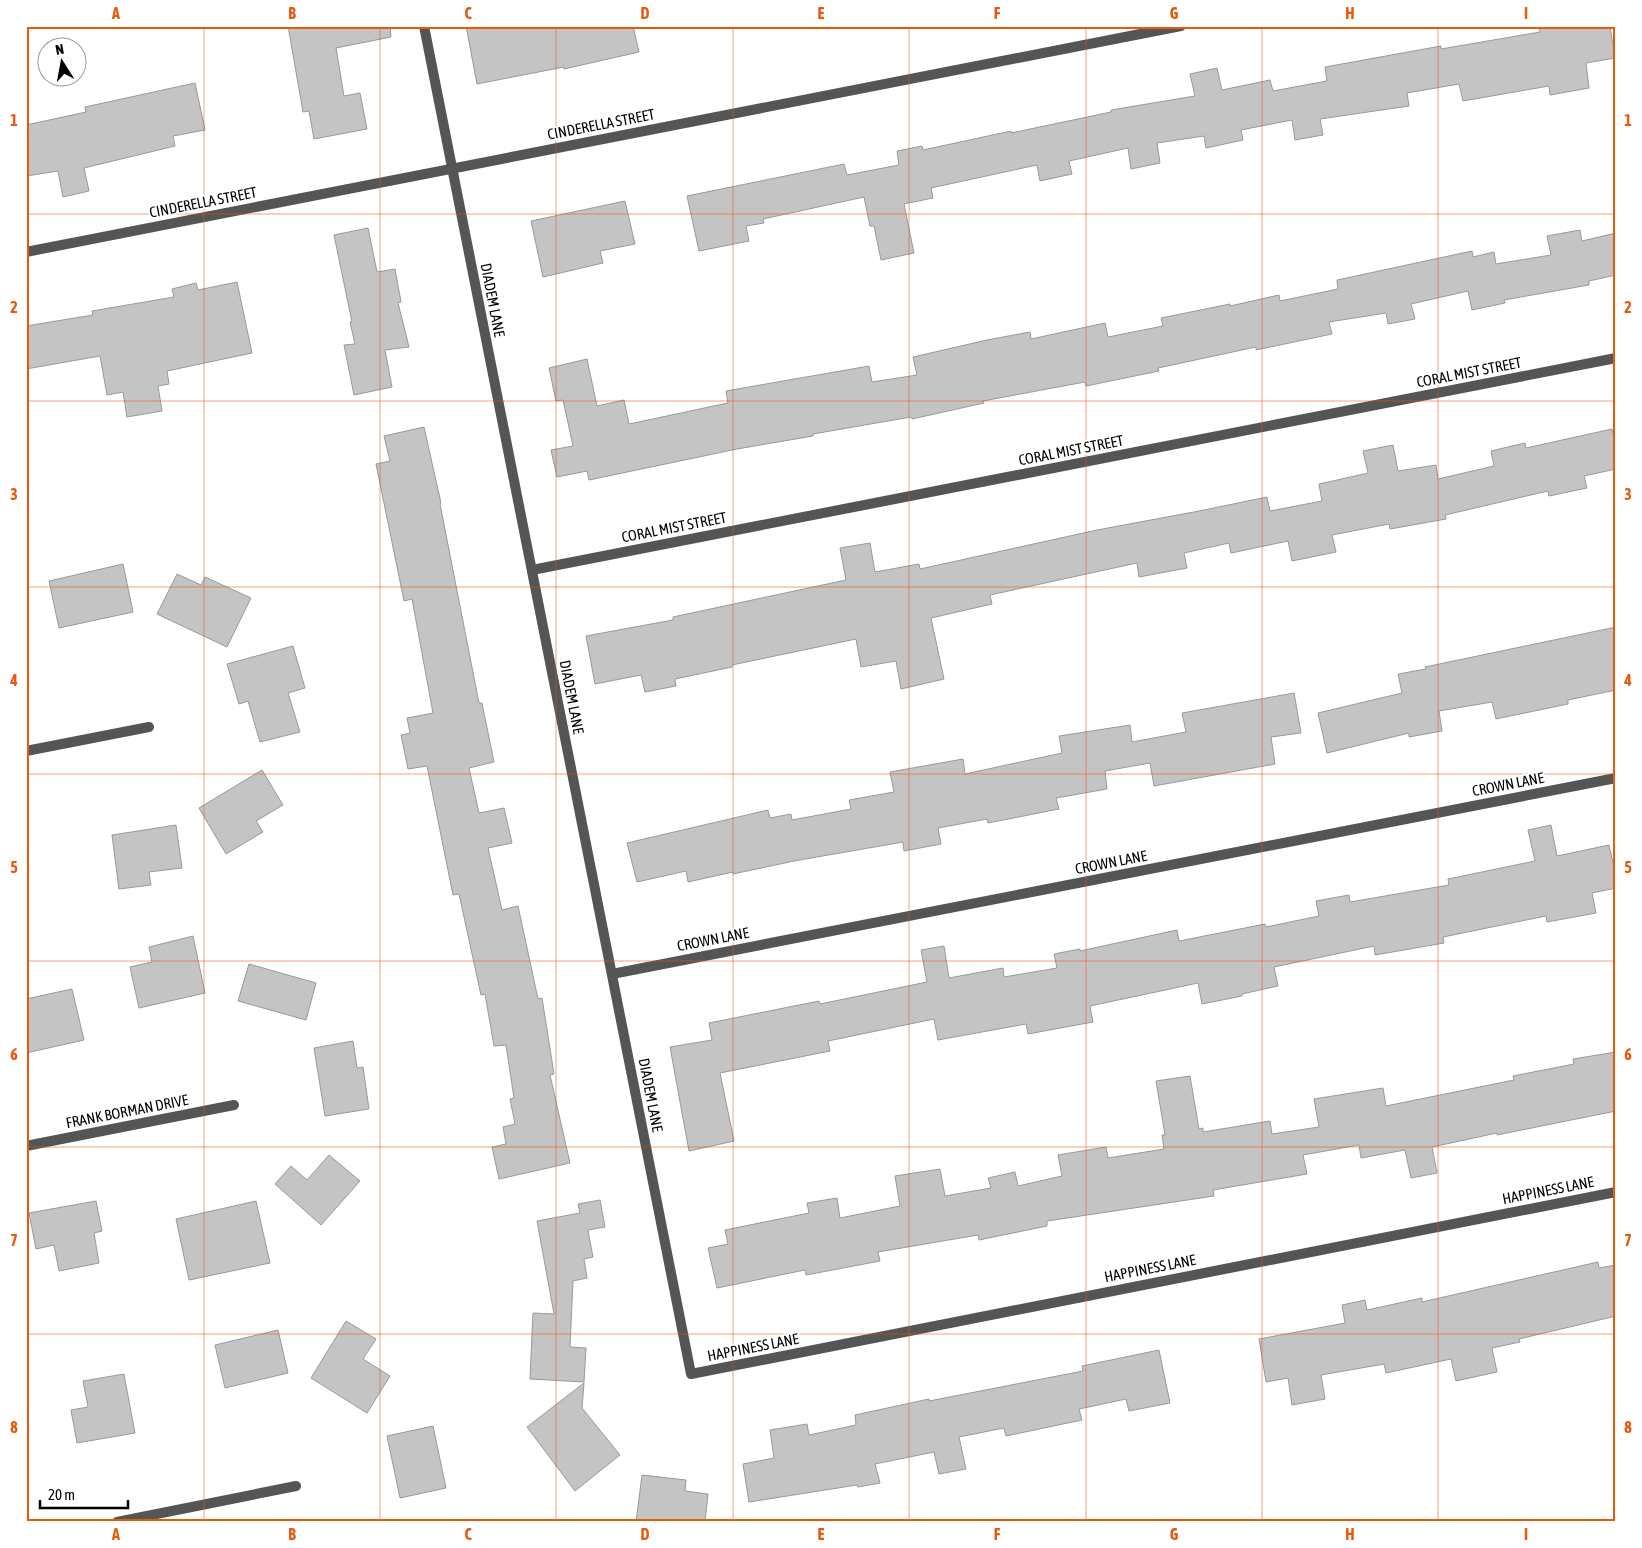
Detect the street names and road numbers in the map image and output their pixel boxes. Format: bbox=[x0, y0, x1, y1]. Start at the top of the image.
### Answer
street label: CINDERELLA STREET bbox=[546, 105, 656, 143]
street label: CINDERELLA STREET bbox=[148, 183, 258, 221]
street label: DIADEM LANE bbox=[478, 262, 509, 339]
street label: CORAL MIST STREET bbox=[1415, 353, 1523, 391]
street label: CORAL MIST STREET bbox=[1017, 431, 1125, 469]
street label: CORAL MIST STREET bbox=[620, 508, 728, 546]
street label: DIADEM LANE bbox=[557, 659, 588, 736]
street label: CROWN LANE bbox=[1471, 769, 1546, 799]
street label: CROWN LANE bbox=[1074, 847, 1149, 877]
street label: CROWN LANE bbox=[676, 924, 751, 954]
street label: DIADEM LANE bbox=[636, 1057, 667, 1134]
street label: FRANK BORMAN DRIVE bbox=[64, 1091, 190, 1131]
street label: HAPPINESS LANE bbox=[1501, 1173, 1596, 1207]
street label: HAPPINESS LANE bbox=[1103, 1251, 1198, 1285]
street label: HAPPINESS LANE bbox=[706, 1330, 801, 1364]

